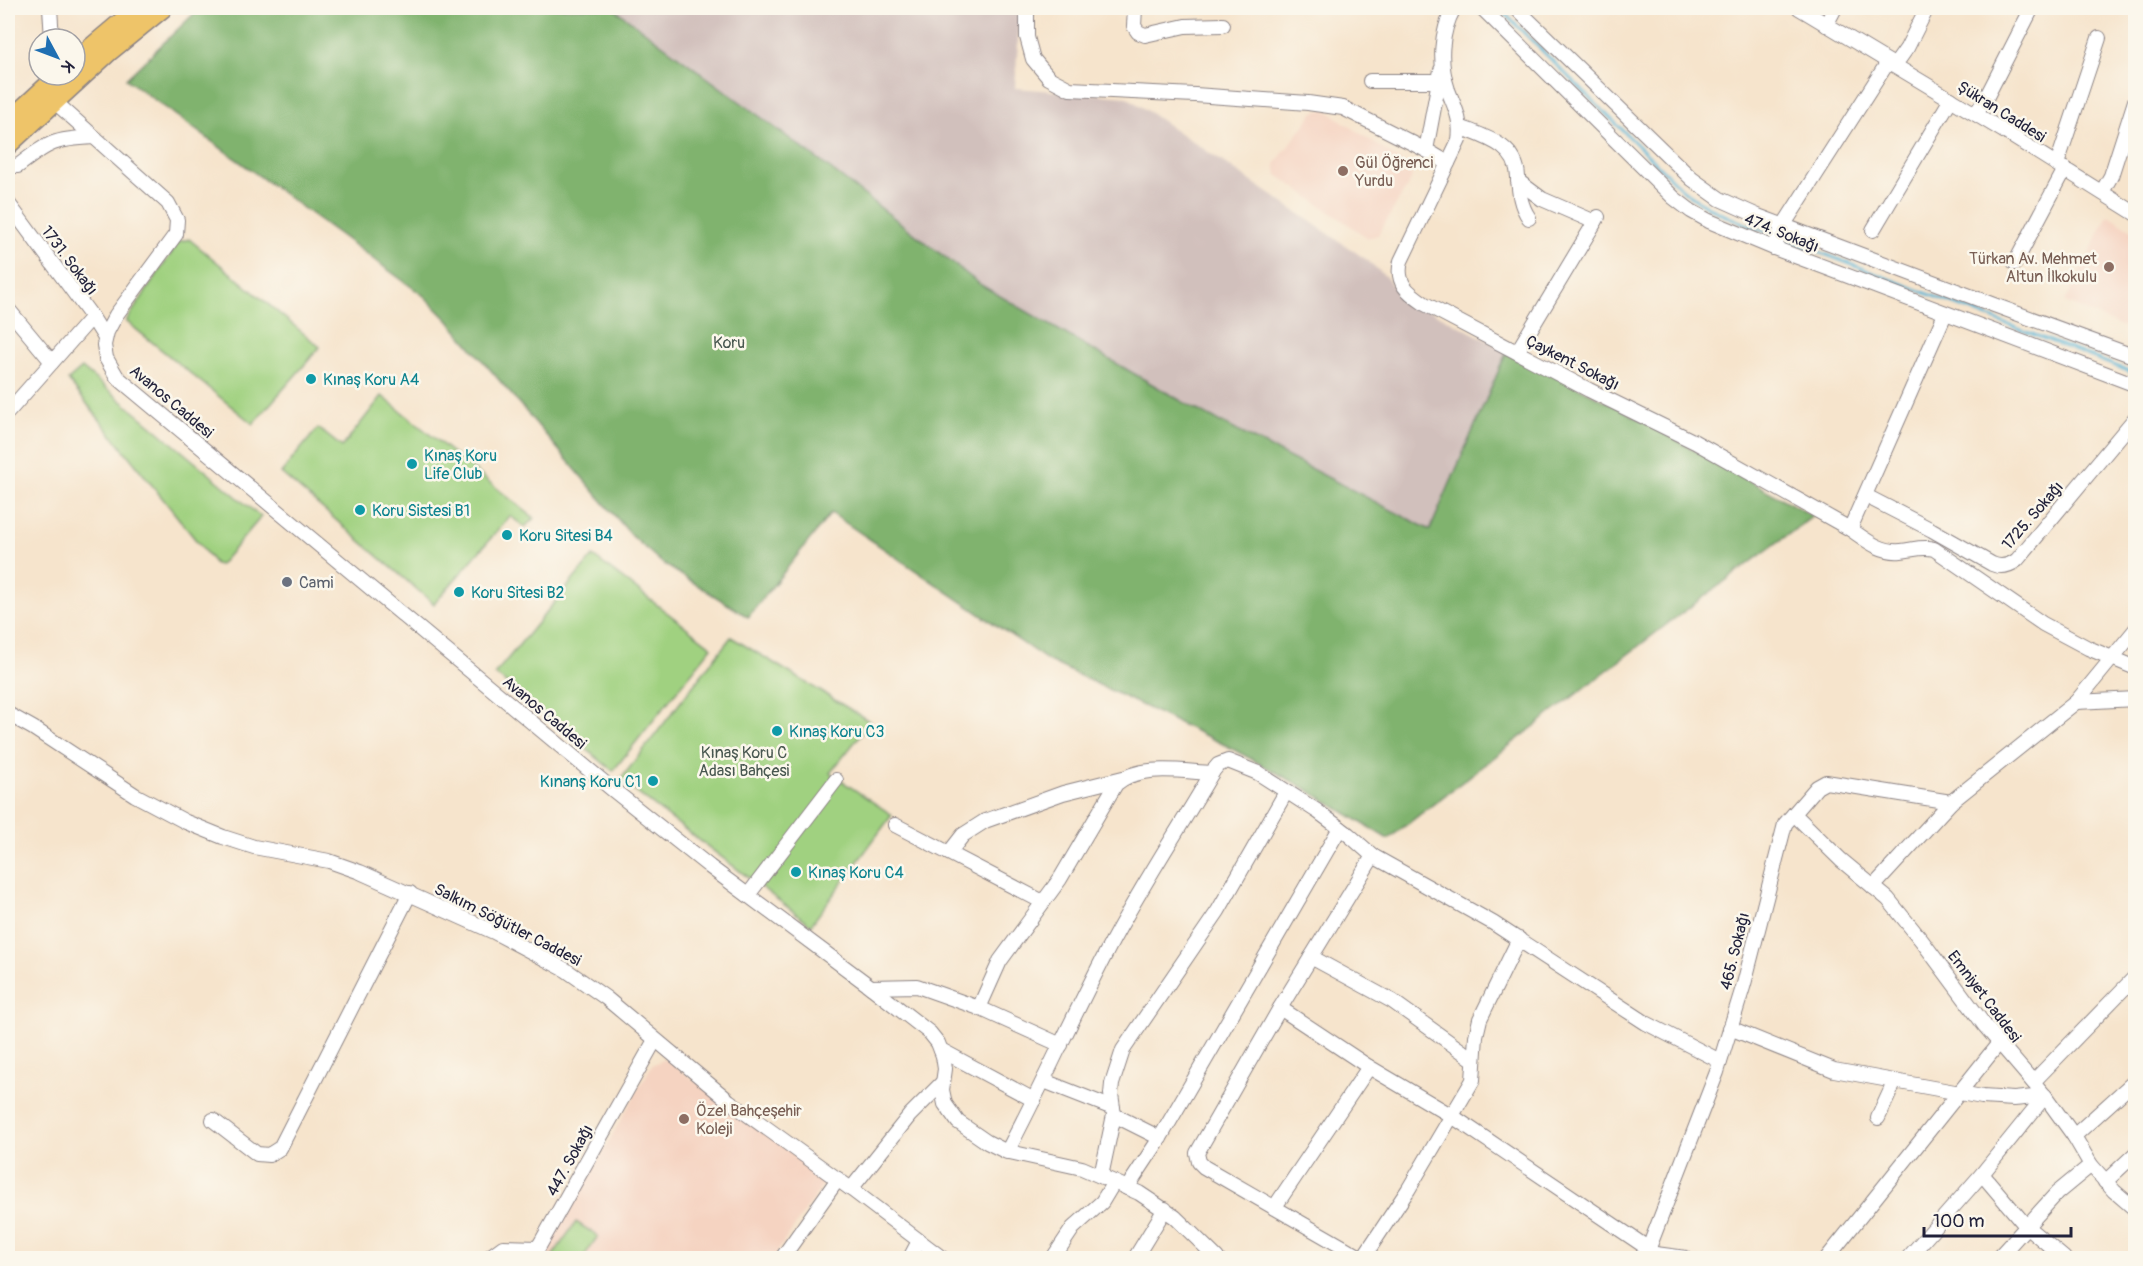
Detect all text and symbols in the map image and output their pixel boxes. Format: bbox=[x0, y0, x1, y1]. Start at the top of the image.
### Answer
north arrow bbox=[27, 27, 87, 87]
text: K bbox=[57, 56, 78, 77]
street label: Şükran Caddesi bbox=[1953, 77, 2050, 147]
place label: Gül Öğrenci Yurdu bbox=[1354, 153, 1433, 191]
marker: Gül Öğrenci Yurdu bbox=[1336, 164, 1350, 178]
street label: 474. Sokağı bbox=[1741, 209, 1822, 257]
street label: 1731. Sokağı bbox=[37, 222, 102, 299]
place label: Türkan Av. Mehmet Altun İlkokulu bbox=[1969, 249, 2098, 287]
marker: Türkan Av. Mehmet Altun İlkokulu bbox=[2102, 260, 2116, 274]
street label: Çaykent Sokağı bbox=[1523, 331, 1623, 395]
park label: Koru bbox=[713, 333, 745, 353]
street label: Avanos Caddesi bbox=[125, 361, 217, 443]
place label: Kınaş Koru A4 bbox=[323, 370, 419, 390]
marker: Kınaş Koru A4 bbox=[304, 372, 318, 386]
place label: Kınaş Koru Life Club bbox=[424, 446, 497, 484]
marker: Kınaş Koru Life Club bbox=[405, 457, 419, 471]
street label: 1725. Sokağı bbox=[1998, 477, 2068, 554]
place label: Koru Sistesi B1 bbox=[372, 501, 470, 521]
marker: Koru Sistesi B1 bbox=[353, 503, 367, 517]
place label: Koru Sitesi B4 bbox=[519, 526, 613, 546]
marker: Koru Sitesi B4 bbox=[500, 528, 514, 542]
place label: Cami bbox=[299, 573, 334, 593]
marker: Cami bbox=[280, 575, 294, 589]
place label: Koru Sitesi B2 bbox=[471, 583, 565, 603]
marker: Koru Sitesi B2 bbox=[452, 585, 466, 599]
street label: Avanos Caddesi bbox=[498, 672, 590, 754]
place label: Kınaş Koru C3 bbox=[789, 722, 884, 742]
marker: Kınaş Koru C3 bbox=[770, 724, 784, 738]
park label: Kınaş Koru C Adası Bahçesi bbox=[699, 743, 790, 781]
place label: Kınanş Koru C1 bbox=[540, 772, 641, 792]
marker: Kınanş Koru C1 bbox=[646, 774, 660, 788]
place label: Kınaş Koru C4 bbox=[808, 863, 904, 883]
marker: Kınaş Koru C4 bbox=[789, 865, 803, 879]
street label: Salkım Söğütler Caddesi bbox=[431, 879, 585, 971]
street label: 465. Sokağı bbox=[1716, 911, 1754, 992]
street label: Emniyet Caddesi bbox=[1943, 947, 2025, 1047]
place label: Özel Bahçeşehir Koleji bbox=[696, 1101, 802, 1139]
marker: Özel Bahçeşehir Koleji bbox=[677, 1112, 691, 1126]
street label: 447. Sokağı bbox=[542, 1121, 598, 1200]
scale bar bbox=[1924, 1200, 2071, 1238]
text: 100 m bbox=[1933, 1210, 1985, 1233]

